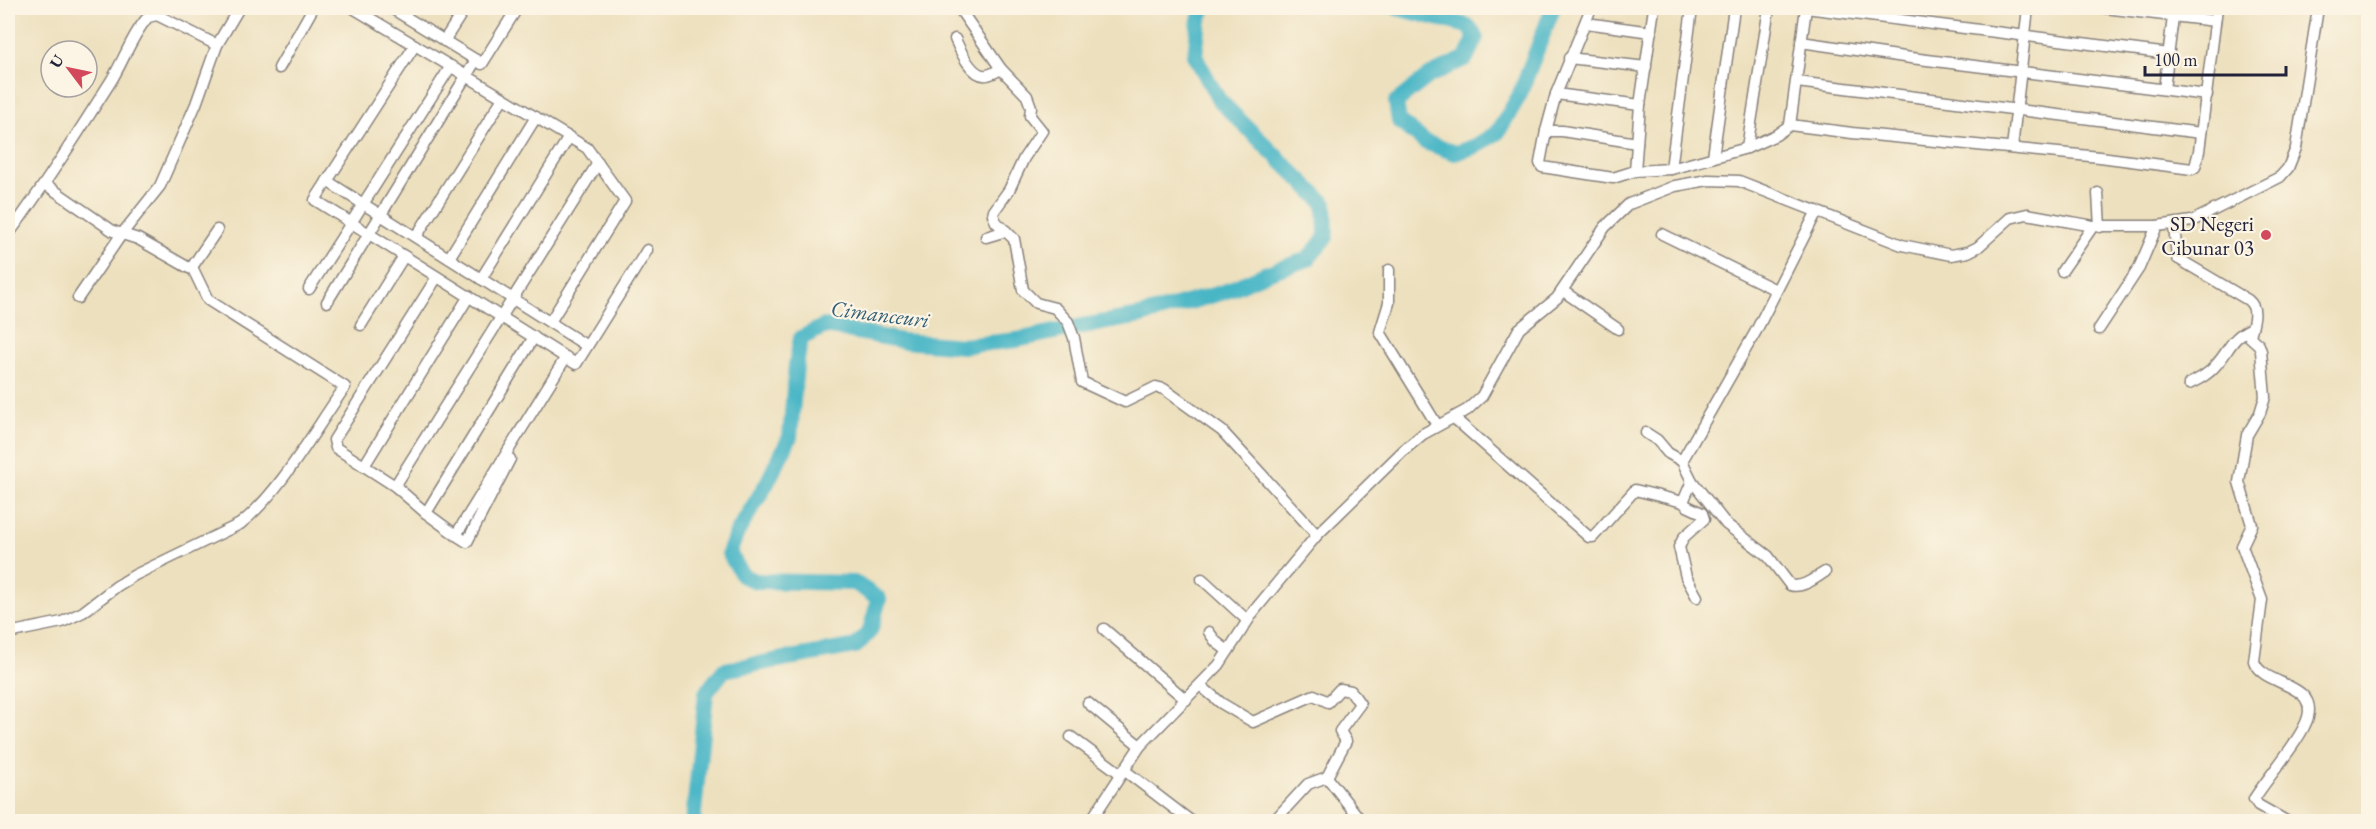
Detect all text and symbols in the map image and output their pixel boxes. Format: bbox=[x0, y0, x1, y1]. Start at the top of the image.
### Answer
north arrow bbox=[39, 39, 99, 99]
scale bar bbox=[2145, 39, 2286, 77]
text: 100 m bbox=[2154, 48, 2198, 71]
text: U bbox=[45, 51, 69, 72]
place label: SD Negeri Cibunar 03 bbox=[2161, 210, 2254, 261]
marker: SD Negeri Cibunar 03 bbox=[2259, 228, 2273, 242]
water label: Cimanceuri bbox=[829, 294, 932, 335]

